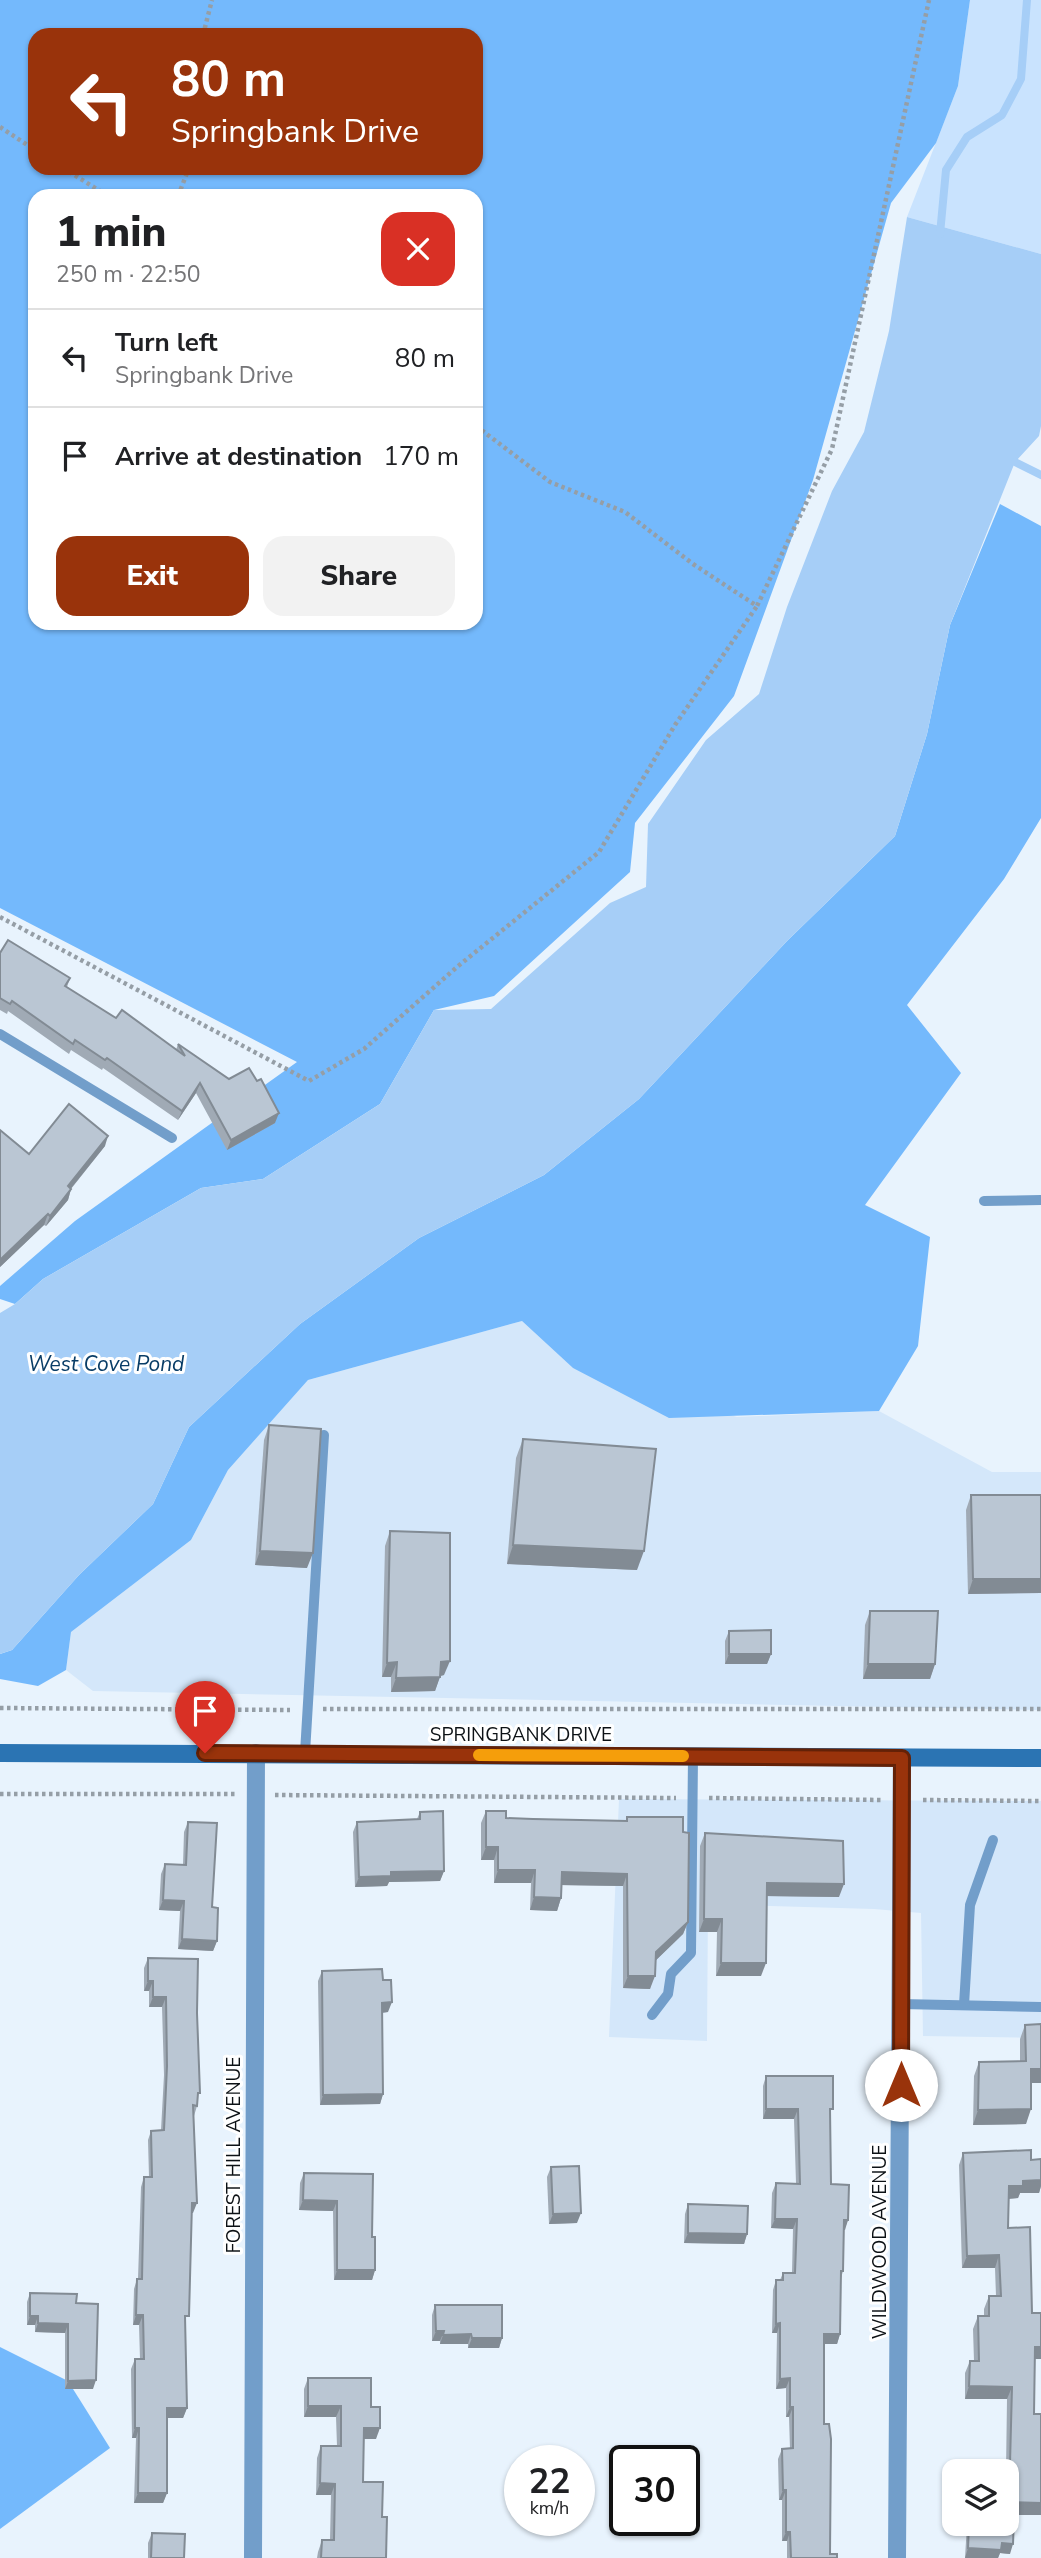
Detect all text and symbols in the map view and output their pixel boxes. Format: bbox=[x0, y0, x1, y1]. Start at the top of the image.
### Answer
text: 80 m bbox=[171, 46, 286, 113]
icon: left bbox=[56, 56, 147, 147]
text: Springbank Drive bbox=[171, 110, 419, 153]
text: 1 min bbox=[56, 204, 166, 261]
button: close bbox=[381, 212, 455, 286]
text: 250 m · 22:50 bbox=[56, 259, 201, 290]
text: Turn left bbox=[115, 325, 218, 360]
icon: left bbox=[56, 339, 94, 377]
text: 80 m bbox=[395, 341, 455, 376]
text: Springbank Drive bbox=[115, 360, 293, 391]
icon: arrive bbox=[56, 437, 94, 475]
text: Arrive at destination bbox=[115, 439, 362, 474]
text: 170 m bbox=[383, 439, 459, 474]
button: Exit bbox=[56, 536, 249, 616]
button: Share bbox=[263, 536, 455, 616]
water label: West Cove Pond bbox=[28, 1350, 185, 1378]
pin bbox=[175, 1681, 235, 1753]
icon: arrive bbox=[186, 1692, 224, 1730]
street label: SPRINGBANK DRIVE bbox=[430, 1722, 612, 1748]
position arrow bbox=[864, 2048, 938, 2122]
street label: FOREST HILL AVENUE bbox=[221, 2057, 247, 2253]
street label: WILDWOOD AVENUE bbox=[867, 2145, 893, 2339]
speed limit sign: 30 bbox=[609, 2445, 700, 2536]
text: 22 bbox=[528, 2458, 571, 2505]
map controls bbox=[942, 2459, 1019, 2536]
button: layers bbox=[942, 2459, 1019, 2536]
text: km/h bbox=[530, 2496, 569, 2520]

